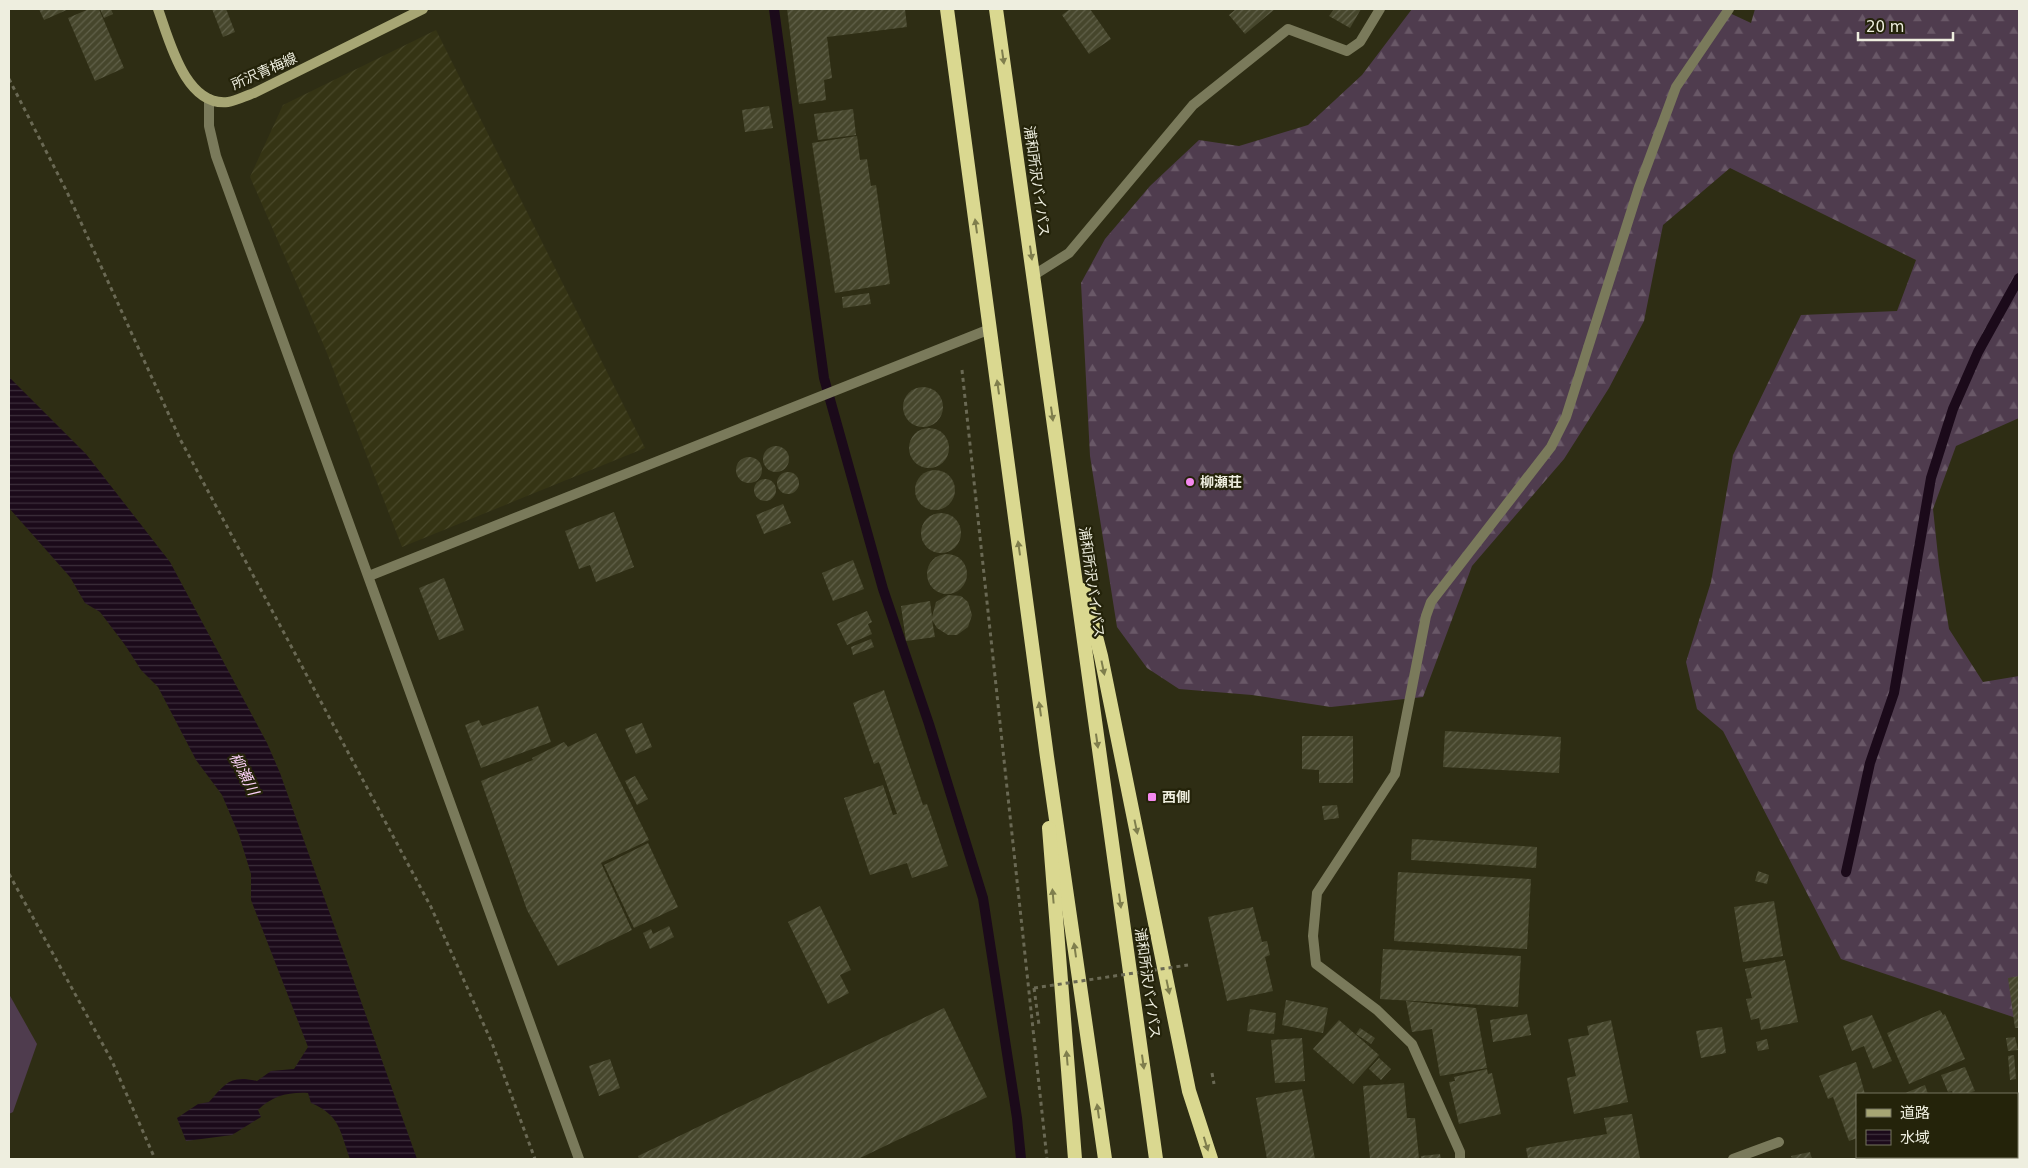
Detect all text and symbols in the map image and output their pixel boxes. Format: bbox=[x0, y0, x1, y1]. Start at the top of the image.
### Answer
scale bar bbox=[1858, 10, 1953, 42]
text: 20 m bbox=[1866, 18, 1904, 36]
street label: 所沢青梅線 bbox=[229, 49, 299, 93]
one-way arrow bbox=[999, 49, 1007, 65]
street label: 浦和所沢バイパス bbox=[1021, 125, 1053, 237]
one-way arrow bbox=[972, 217, 980, 233]
one-way arrow bbox=[1027, 245, 1035, 261]
one-way arrow bbox=[994, 379, 1002, 395]
one-way arrow bbox=[1049, 406, 1057, 422]
place label: 柳瀬荘 bbox=[1200, 474, 1242, 490]
marker: 柳瀬荘 bbox=[1184, 476, 1196, 488]
street label: 浦和所沢バイパス bbox=[1076, 526, 1108, 638]
one-way arrow bbox=[1015, 540, 1023, 556]
one-way arrow bbox=[1099, 661, 1107, 676]
one-way arrow bbox=[1036, 701, 1044, 717]
one-way arrow bbox=[1094, 733, 1102, 749]
water label: 柳瀬川 bbox=[226, 750, 263, 800]
place label: 西側 bbox=[1162, 789, 1190, 805]
marker: 西側 bbox=[1146, 791, 1158, 803]
one-way arrow bbox=[1132, 820, 1140, 836]
one-way arrow bbox=[1049, 888, 1057, 904]
one-way arrow bbox=[1116, 894, 1124, 910]
street label: 浦和所沢バイパス bbox=[1132, 927, 1164, 1039]
one-way arrow bbox=[1070, 942, 1078, 958]
one-way arrow bbox=[1164, 979, 1172, 994]
one-way arrow bbox=[1063, 1050, 1071, 1066]
one-way arrow bbox=[1139, 1055, 1147, 1071]
legend bbox=[1856, 1093, 2018, 1158]
one-way arrow bbox=[1094, 1103, 1102, 1119]
text: 道路 bbox=[1900, 1104, 1930, 1122]
text: 水域 bbox=[1900, 1129, 1930, 1147]
one-way arrow bbox=[1203, 1137, 1210, 1152]

